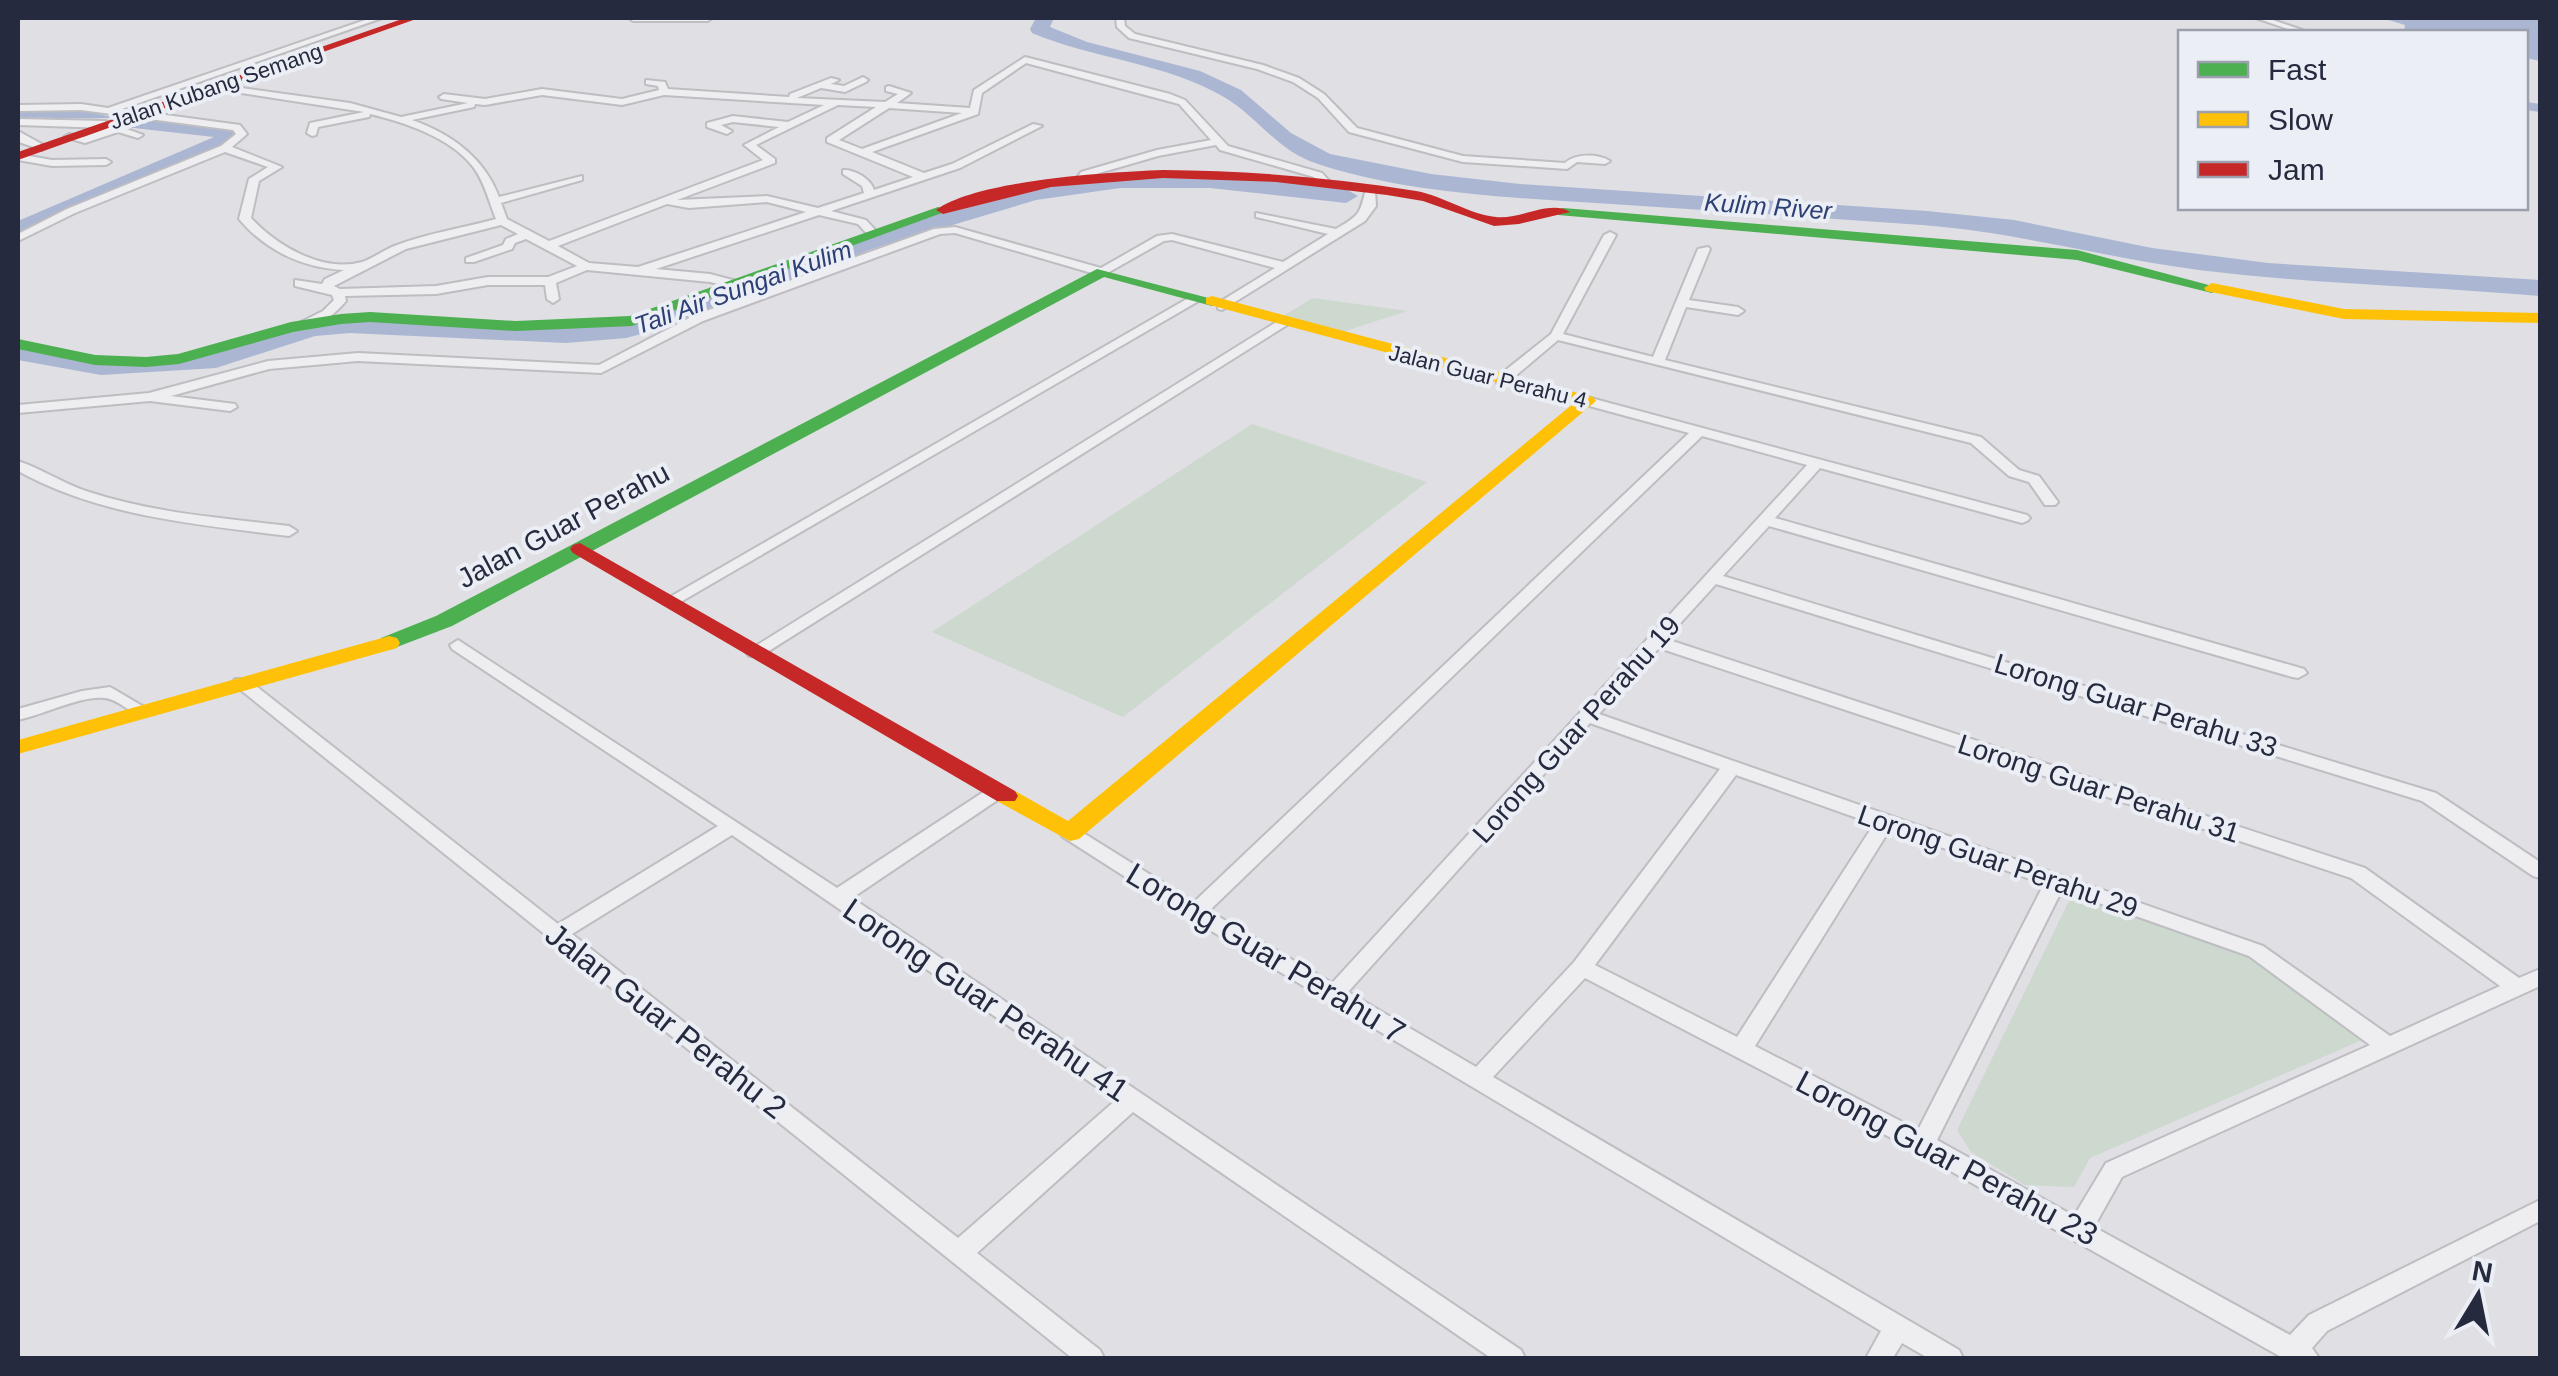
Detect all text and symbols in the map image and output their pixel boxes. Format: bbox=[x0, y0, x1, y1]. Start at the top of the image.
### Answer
legend bbox=[2178, 30, 2528, 210]
street label: Jalan Kubang Semang bbox=[107, 38, 325, 135]
text: Fast bbox=[2268, 53, 2327, 86]
text: Slow bbox=[2268, 103, 2333, 136]
text: Jam bbox=[2268, 153, 2325, 186]
water label: Kulim River bbox=[1703, 188, 1834, 225]
water label: Tali Air Sungai Kulim bbox=[631, 235, 855, 339]
street label: Jalan Guar Perahu 4 bbox=[1386, 340, 1589, 413]
street label: Jalan Guar Perahu bbox=[452, 457, 674, 594]
street label: Lorong Guar Perahu 19 bbox=[1466, 610, 1686, 849]
street label: Lorong Guar Perahu 33 bbox=[1991, 648, 2281, 763]
street label: Lorong Guar Perahu 31 bbox=[1954, 728, 2244, 849]
street label: Lorong Guar Perahu 29 bbox=[1854, 799, 2142, 924]
street label: Lorong Guar Perahu 7 bbox=[1120, 856, 1412, 1050]
street label: Lorong Guar Perahu 41 bbox=[837, 891, 1135, 1109]
street label: Jalan Guar Perahu 2 bbox=[539, 916, 793, 1126]
street label: Lorong Guar Perahu 23 bbox=[1790, 1063, 2104, 1253]
north arrow bbox=[2428, 1246, 2528, 1346]
text: N bbox=[2470, 1255, 2495, 1289]

